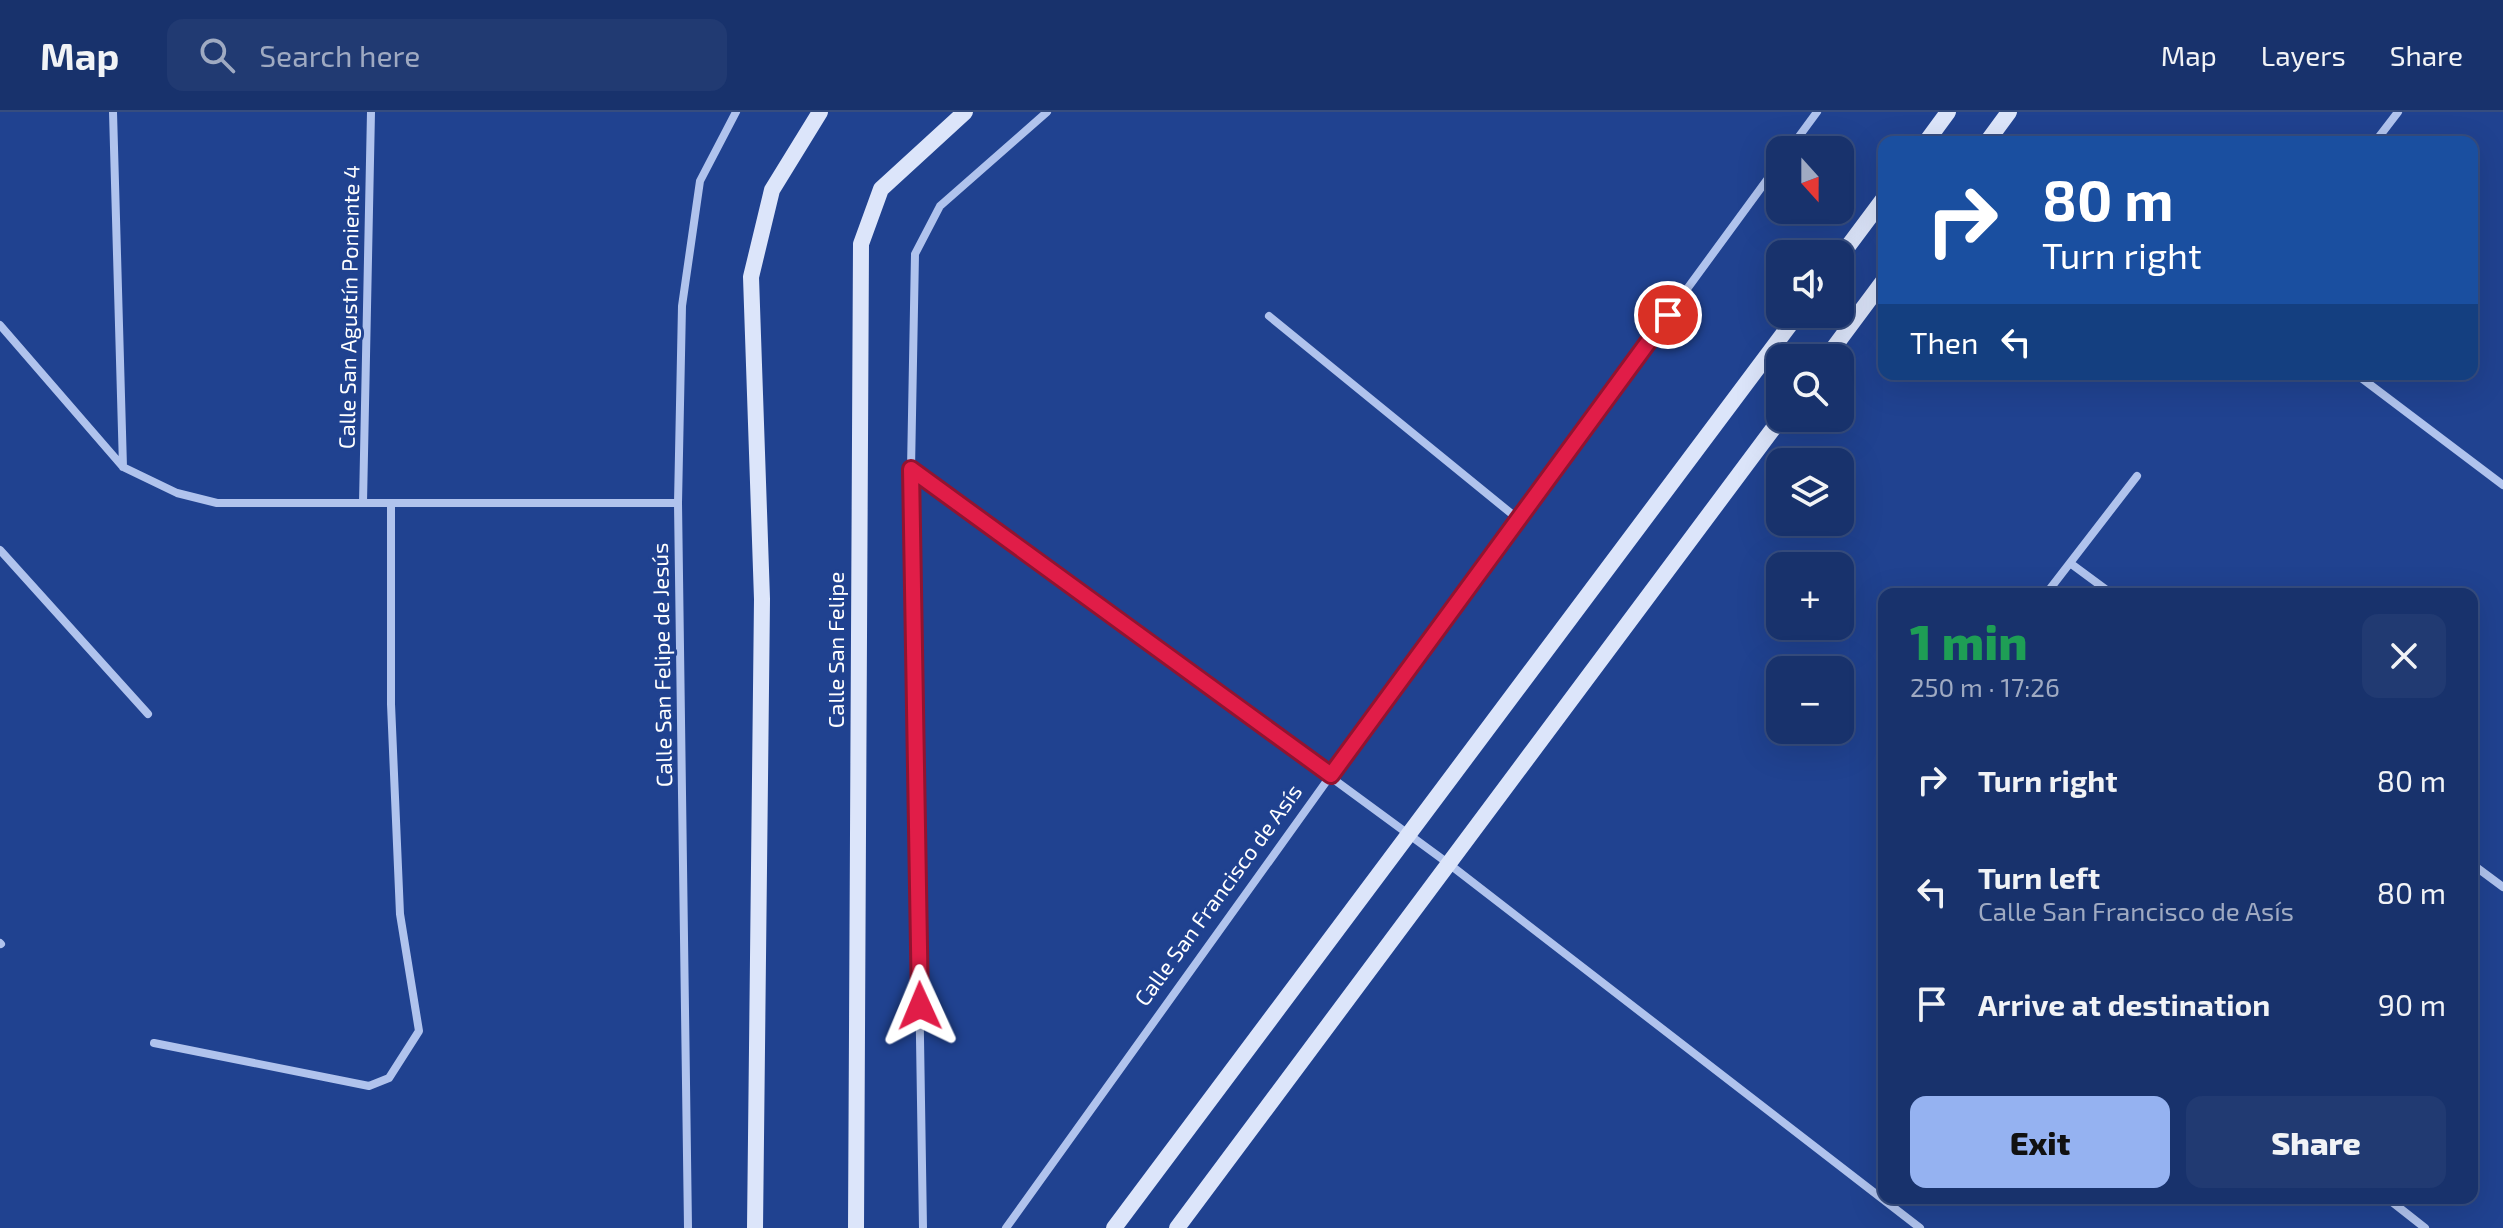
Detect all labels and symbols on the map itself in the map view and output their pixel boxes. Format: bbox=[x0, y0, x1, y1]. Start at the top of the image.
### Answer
north arrow bbox=[1766, 136, 1854, 224]
street label: Calle San Agustín Poniente 4 bbox=[333, 165, 363, 449]
pin bbox=[1634, 281, 1702, 349]
street label: Calle San Felipe de Jesús bbox=[646, 543, 676, 787]
street label: Calle San Felipe bbox=[822, 572, 848, 728]
street label: Calle San Francisco de Asís bbox=[1128, 779, 1306, 1010]
position arrow bbox=[878, 964, 962, 1048]

